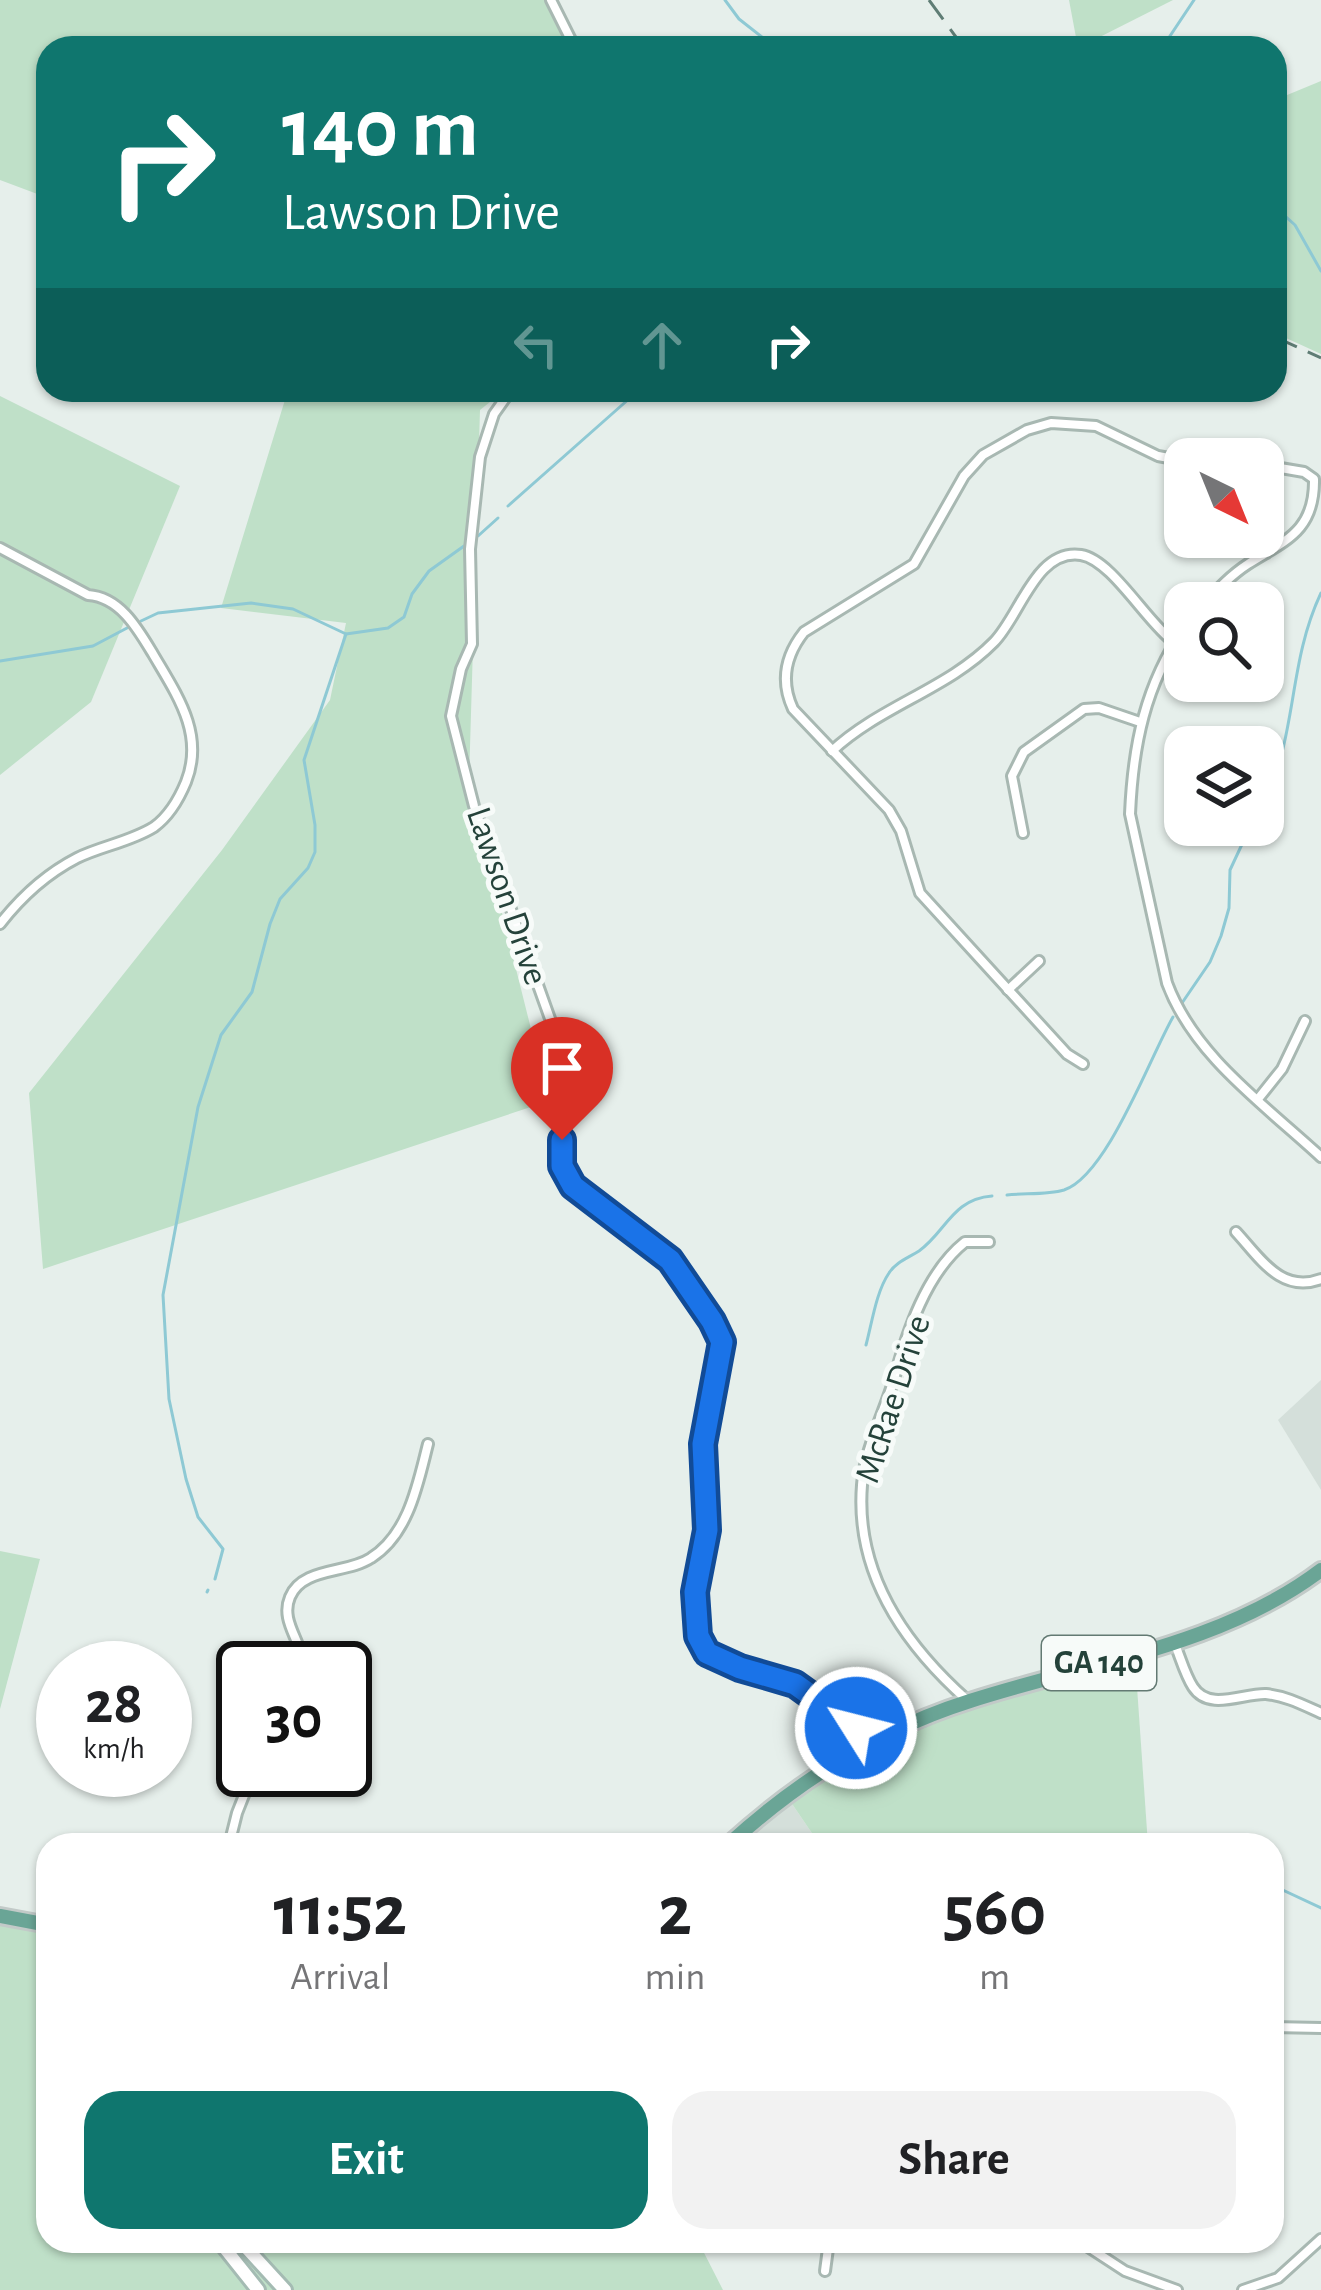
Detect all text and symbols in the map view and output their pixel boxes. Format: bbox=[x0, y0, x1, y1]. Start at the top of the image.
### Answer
icon: right bbox=[84, 84, 240, 240]
text: 140 m bbox=[282, 88, 479, 172]
text: Lawson Drive bbox=[282, 186, 560, 240]
icon: left bbox=[503, 312, 569, 378]
icon: ahead bbox=[629, 312, 695, 378]
icon: right bbox=[755, 312, 821, 378]
north arrow bbox=[1164, 438, 1284, 558]
map controls bbox=[1164, 438, 1284, 846]
button: search bbox=[1164, 582, 1284, 702]
button: layers bbox=[1164, 726, 1284, 846]
street label: Lawson Drive bbox=[460, 802, 554, 990]
pin bbox=[511, 1017, 613, 1140]
icon: arrive bbox=[529, 1035, 595, 1101]
street label: McRae Drive bbox=[849, 1311, 937, 1487]
road number: GA 140 bbox=[1042, 1636, 1156, 1690]
speed limit sign: 30 bbox=[216, 1641, 372, 1797]
position arrow bbox=[793, 1665, 919, 1791]
text: 28 bbox=[85, 1674, 143, 1734]
text: km/h bbox=[83, 1734, 145, 1764]
text: 11:52 bbox=[274, 1876, 407, 1948]
text: 2 bbox=[658, 1876, 692, 1948]
text: 560 bbox=[943, 1876, 1046, 1948]
text: Arrival bbox=[290, 1958, 390, 1997]
text: min bbox=[645, 1958, 705, 1997]
text: m bbox=[979, 1958, 1010, 1997]
button: Exit bbox=[84, 2091, 648, 2229]
button: Share bbox=[672, 2091, 1236, 2229]

